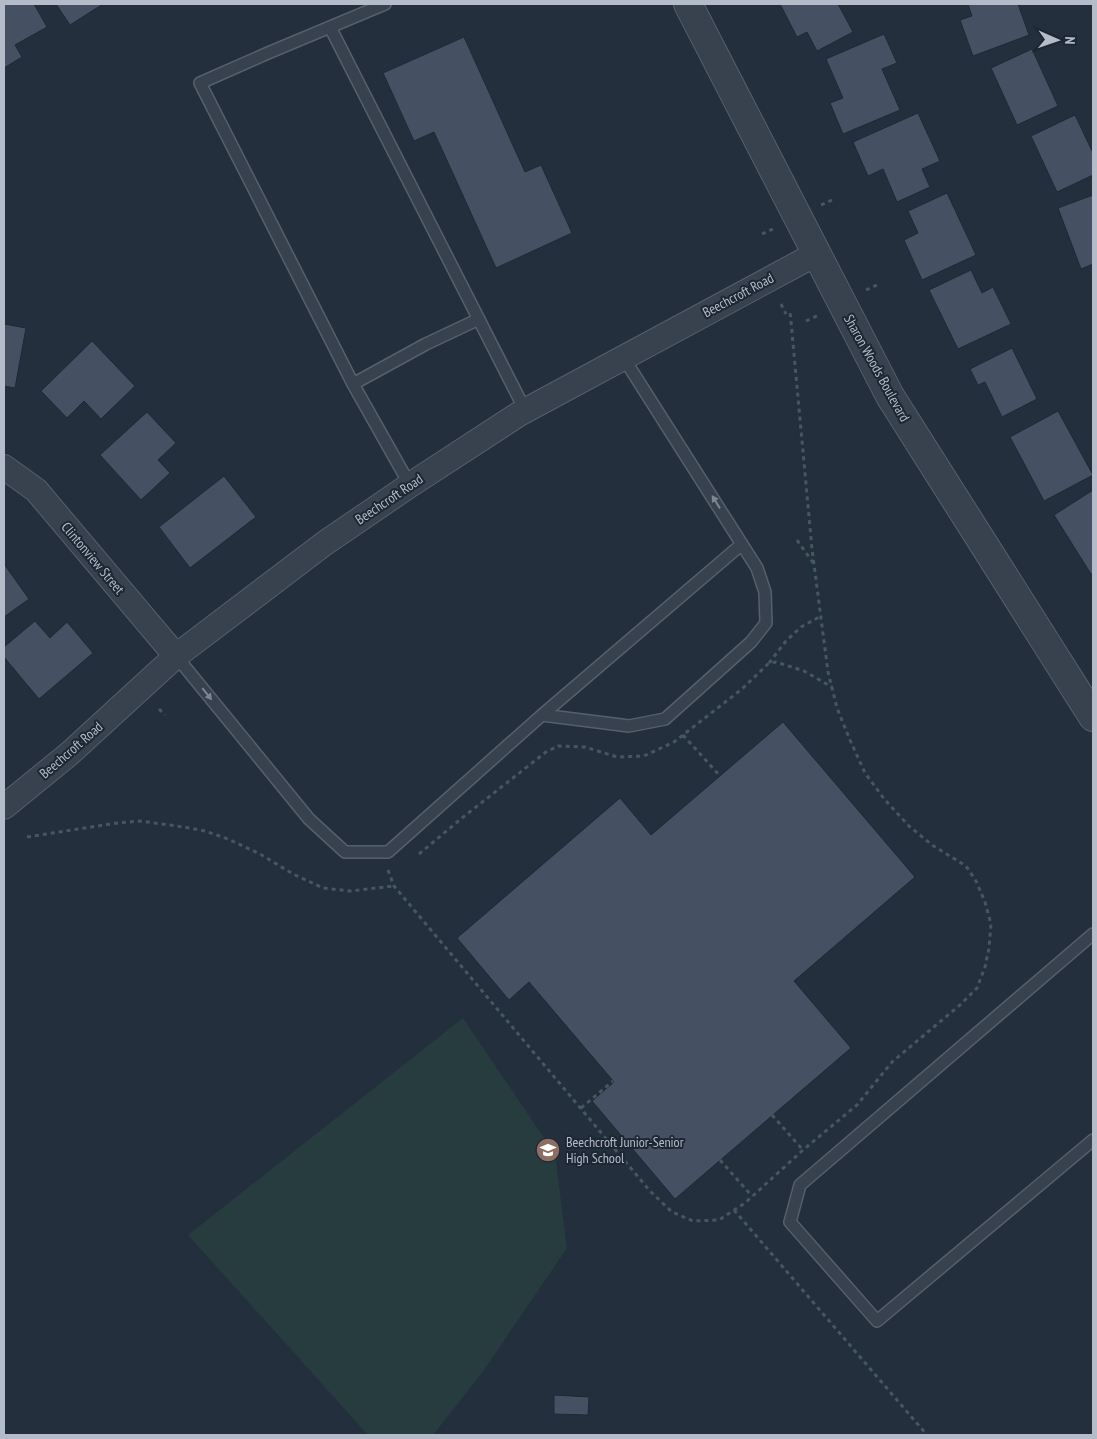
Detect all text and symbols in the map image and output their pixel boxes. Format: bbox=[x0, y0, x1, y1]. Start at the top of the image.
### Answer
north arrow bbox=[1032, 15, 1082, 65]
text: N bbox=[1061, 36, 1079, 45]
street label: Beechcroft Road bbox=[699, 269, 777, 321]
street label: Sharon Woods Boulevard bbox=[840, 311, 914, 425]
street label: Beechcroft Road bbox=[352, 470, 426, 528]
one-way arrow bbox=[711, 496, 721, 509]
street label: Clintonview Street bbox=[58, 518, 129, 598]
one-way arrow bbox=[201, 687, 212, 700]
street label: Beechcroft Road bbox=[36, 718, 106, 782]
place label: Beechcroft Junior-Senior High School bbox=[566, 1133, 684, 1167]
school or university icon: Beechcroft Junior-Senior High School bbox=[535, 1137, 561, 1163]

